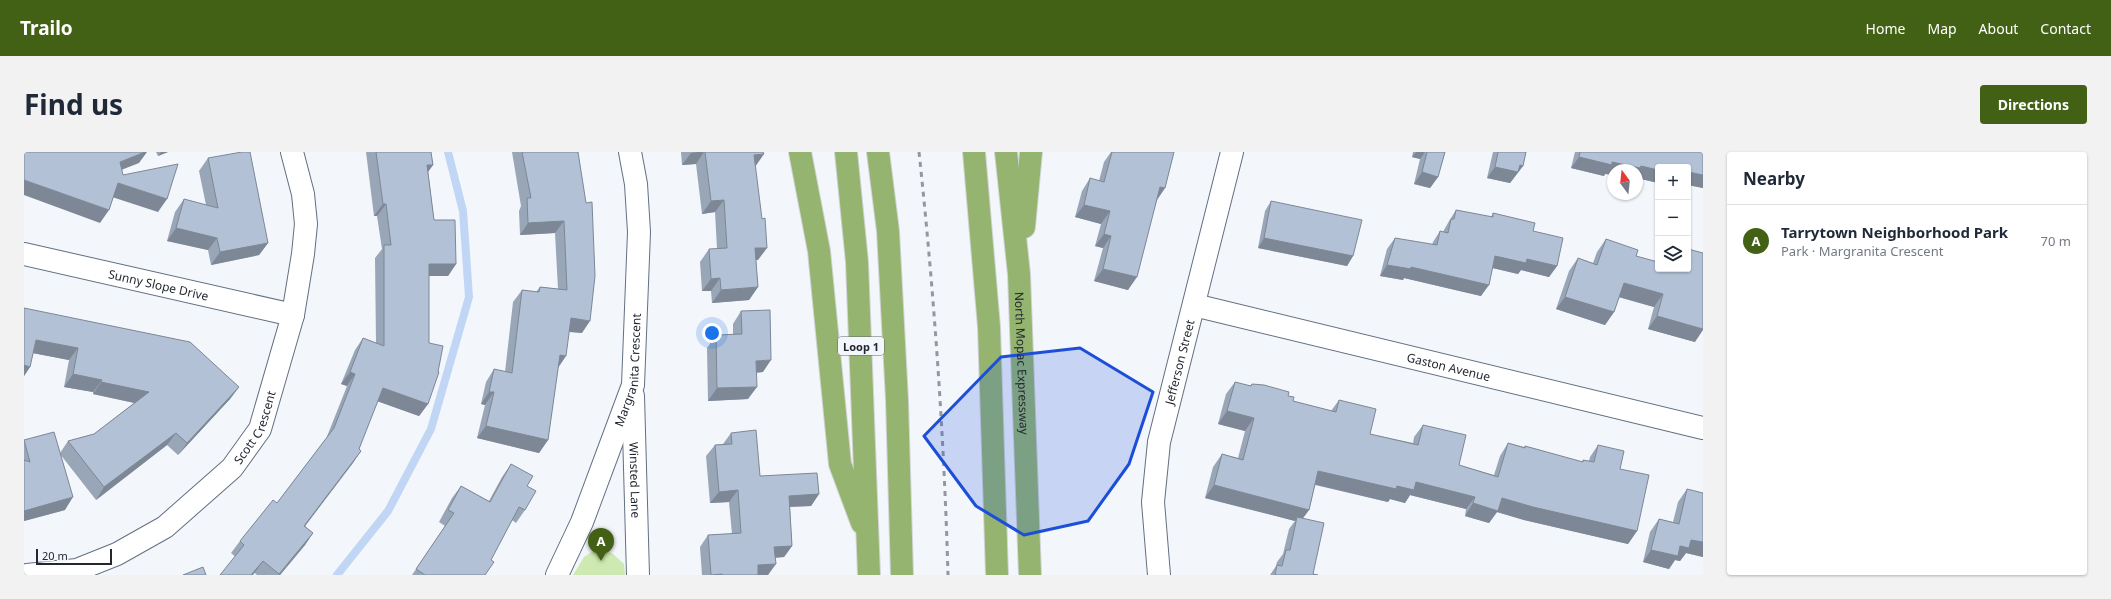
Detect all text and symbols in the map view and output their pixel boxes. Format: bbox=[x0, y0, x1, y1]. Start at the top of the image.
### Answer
text: Trailo bbox=[20, 15, 73, 41]
text: Home bbox=[1866, 19, 1905, 38]
text: Map bbox=[1927, 19, 1957, 38]
text: About bbox=[1979, 19, 2018, 38]
text: Contact bbox=[2040, 19, 2091, 38]
text: Find us bbox=[24, 85, 123, 123]
button: Directions bbox=[1980, 85, 2087, 124]
north arrow bbox=[1607, 164, 1643, 200]
map controls bbox=[1655, 164, 1691, 272]
button: + bbox=[1655, 164, 1691, 200]
text: Nearby bbox=[1743, 167, 1805, 190]
button: − bbox=[1655, 200, 1691, 236]
text: Tarrytown Neighborhood Park bbox=[1781, 222, 2008, 242]
text: A bbox=[1752, 232, 1761, 250]
text: 70 m bbox=[2041, 232, 2071, 250]
button: layers bbox=[1655, 236, 1691, 272]
text: Park · Margranita Crescent bbox=[1781, 242, 1943, 260]
street label: Sunny Slope Drive bbox=[107, 265, 210, 304]
street label: North Mopac Expressway bbox=[1011, 291, 1033, 436]
street label: Margranita Crescent bbox=[610, 312, 644, 429]
street label: Jefferson Street bbox=[1160, 317, 1198, 407]
your location bbox=[702, 323, 722, 343]
road number: Loop 1 bbox=[838, 337, 884, 355]
street label: Gaston Avenue bbox=[1405, 348, 1492, 385]
street label: Scott Crescent bbox=[229, 388, 279, 467]
street label: Winsted Lane bbox=[626, 442, 645, 519]
pin: A bbox=[588, 528, 614, 561]
scale bar bbox=[36, 547, 112, 566]
text: 20 m bbox=[42, 548, 68, 563]

